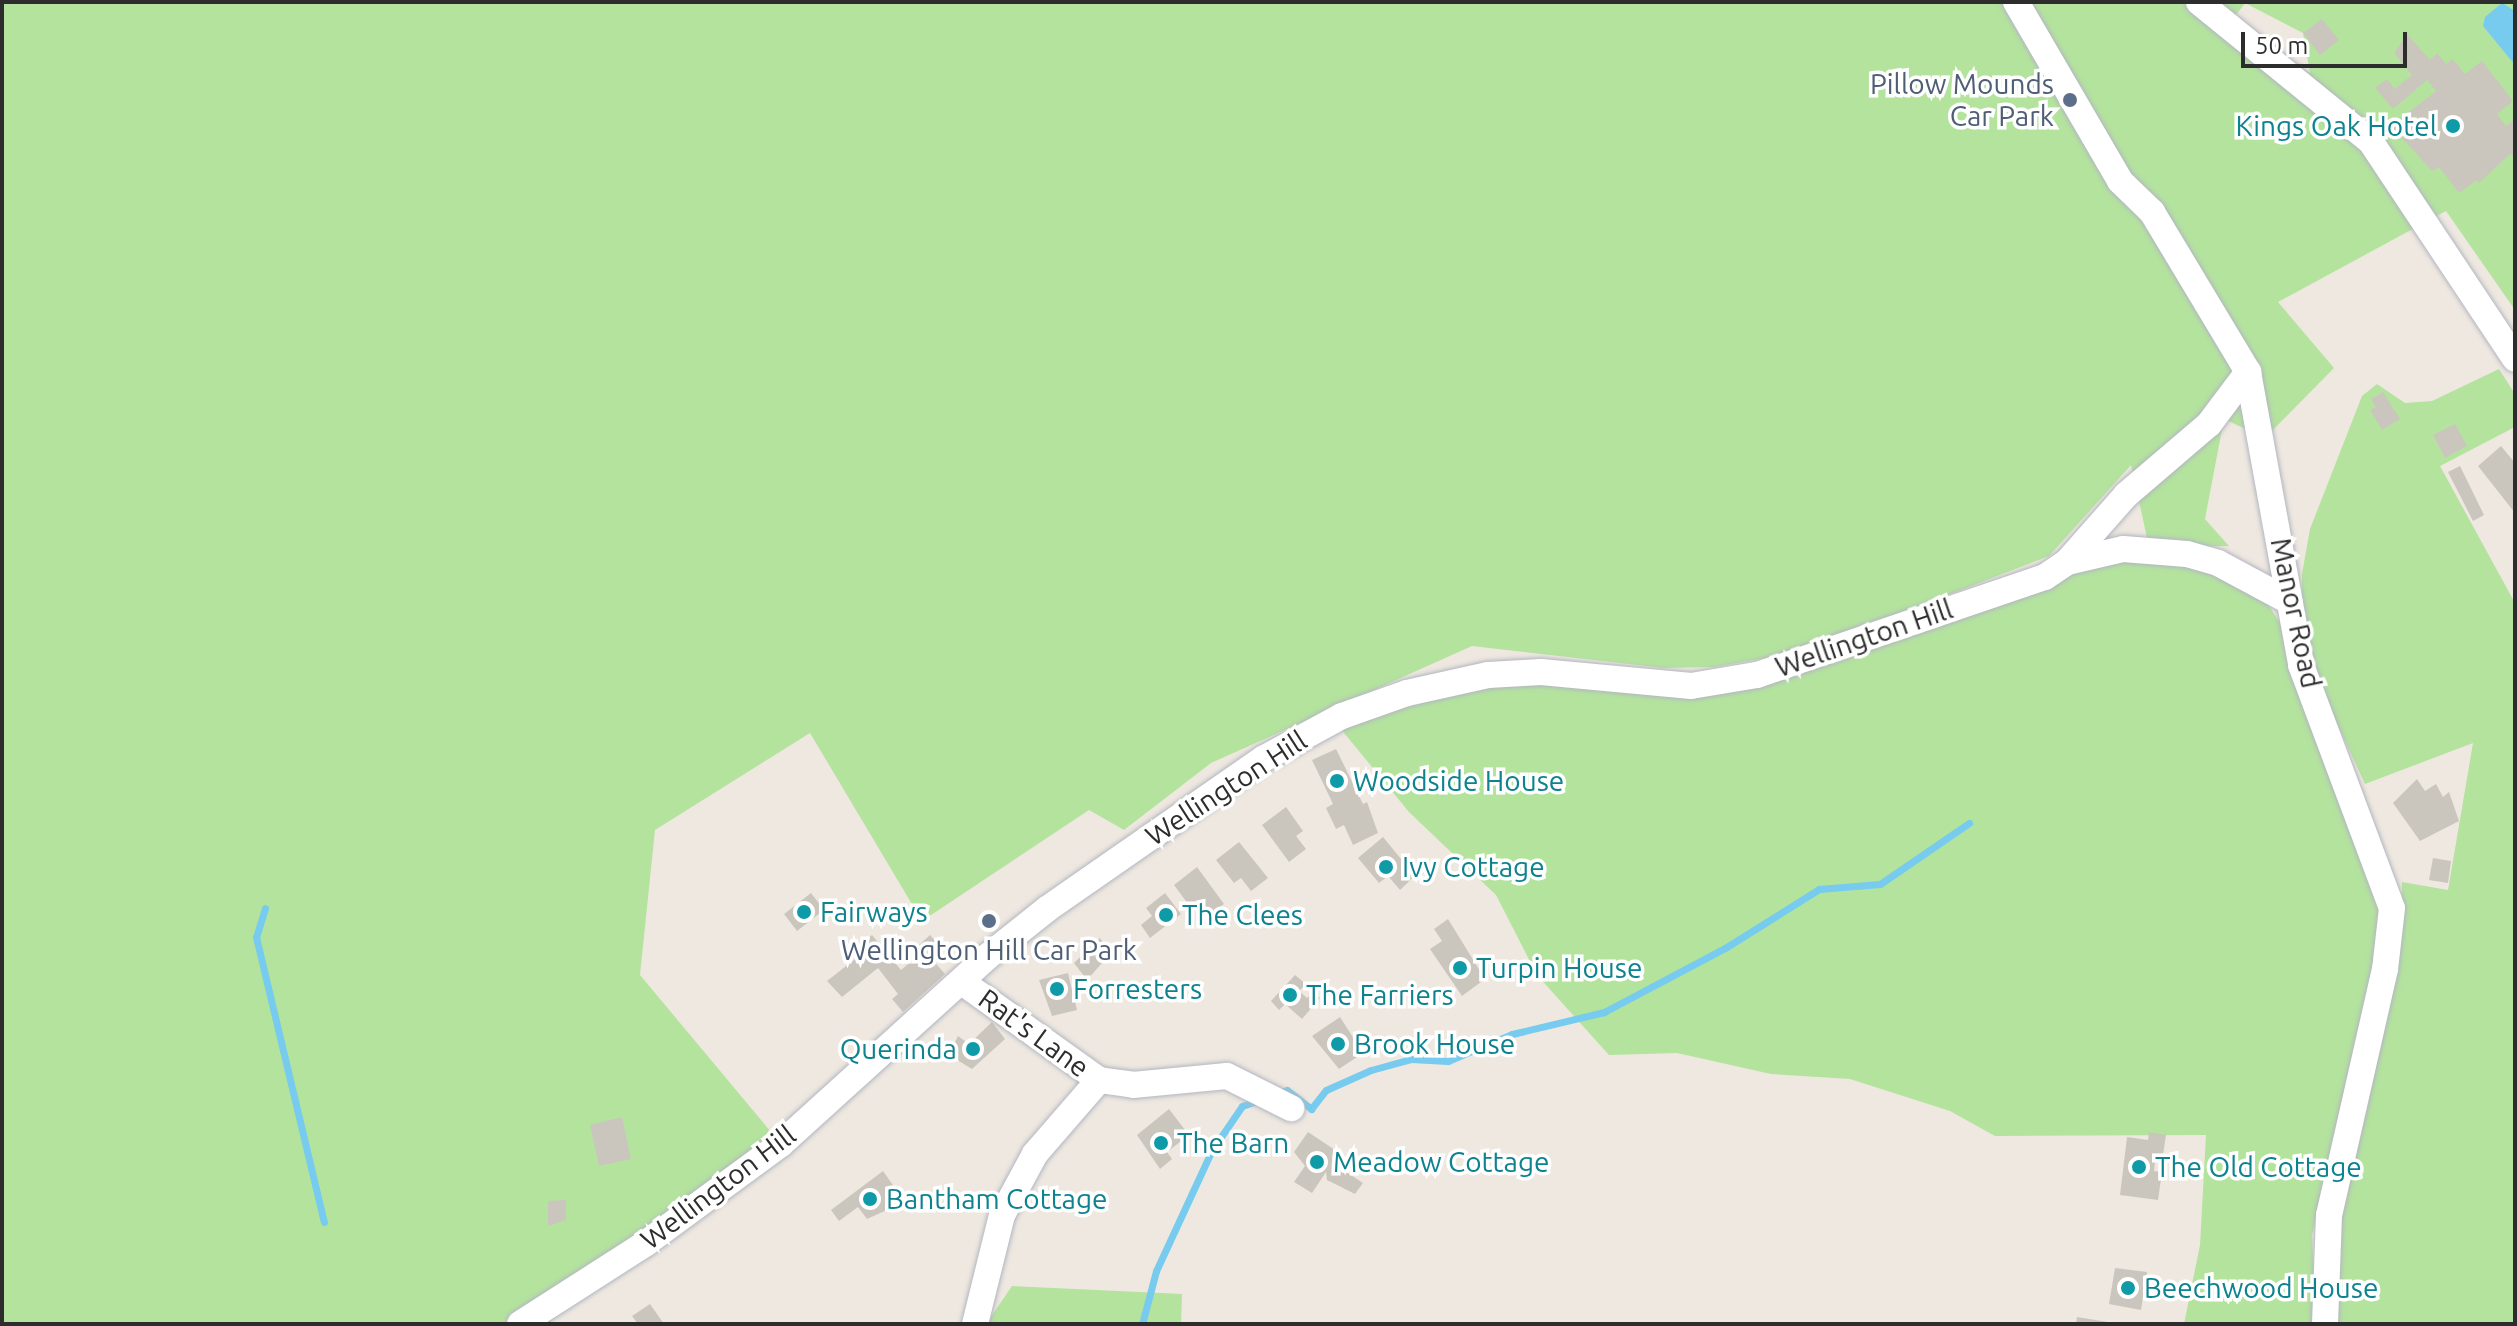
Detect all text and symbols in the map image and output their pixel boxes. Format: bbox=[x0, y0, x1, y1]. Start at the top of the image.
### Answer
scale bar bbox=[2245, 16, 2411, 66]
text: 50 m bbox=[2255, 32, 2308, 59]
place label: Pillow Mounds Car Park bbox=[1870, 67, 2054, 133]
marker: Pillow Mounds Car Park bbox=[2061, 91, 2079, 109]
place label: Kings Oak Hotel bbox=[2236, 109, 2437, 143]
marker: Kings Oak Hotel bbox=[2444, 117, 2462, 135]
street label: Manor Road bbox=[2264, 535, 2328, 691]
street label: Wellington Hill bbox=[1771, 592, 1957, 684]
street label: Wellington Hill bbox=[1139, 723, 1313, 853]
place label: Woodside House bbox=[1353, 764, 1564, 798]
marker: Woodside House bbox=[1328, 772, 1346, 790]
place label: Ivy Cottage bbox=[1402, 850, 1545, 884]
marker: Ivy Cottage bbox=[1377, 858, 1395, 876]
place label: Fairways bbox=[820, 895, 928, 929]
place label: The Clees bbox=[1182, 898, 1303, 932]
marker: Fairways bbox=[795, 903, 813, 921]
marker: The Clees bbox=[1157, 906, 1175, 924]
marker: Wellington Hill Car Park bbox=[980, 912, 998, 930]
place label: Wellington Hill Car Park bbox=[841, 933, 1137, 967]
place label: Turpin House bbox=[1476, 951, 1642, 985]
marker: Turpin House bbox=[1451, 959, 1469, 977]
place label: Forresters bbox=[1073, 972, 1202, 1006]
place label: The Farriers bbox=[1306, 978, 1454, 1012]
marker: Forresters bbox=[1048, 980, 1066, 998]
street label: Rat's Lane bbox=[972, 982, 1096, 1084]
marker: The Farriers bbox=[1281, 986, 1299, 1004]
place label: Brook House bbox=[1354, 1027, 1515, 1061]
place label: Querinda bbox=[840, 1032, 957, 1066]
marker: Brook House bbox=[1329, 1035, 1347, 1053]
marker: Querinda bbox=[964, 1040, 982, 1058]
street label: Wellington Hill bbox=[634, 1118, 802, 1256]
place label: The Barn bbox=[1177, 1126, 1289, 1160]
marker: The Barn bbox=[1152, 1134, 1170, 1152]
place label: Meadow Cottage bbox=[1333, 1145, 1549, 1179]
place label: The Old Cottage bbox=[2155, 1150, 2362, 1184]
marker: Meadow Cottage bbox=[1308, 1153, 1326, 1171]
marker: The Old Cottage bbox=[2130, 1158, 2148, 1176]
place label: Bantham Cottage bbox=[886, 1182, 1108, 1216]
marker: Bantham Cottage bbox=[861, 1190, 879, 1208]
place label: Beechwood House bbox=[2144, 1271, 2378, 1305]
marker: Beechwood House bbox=[2119, 1279, 2137, 1297]

